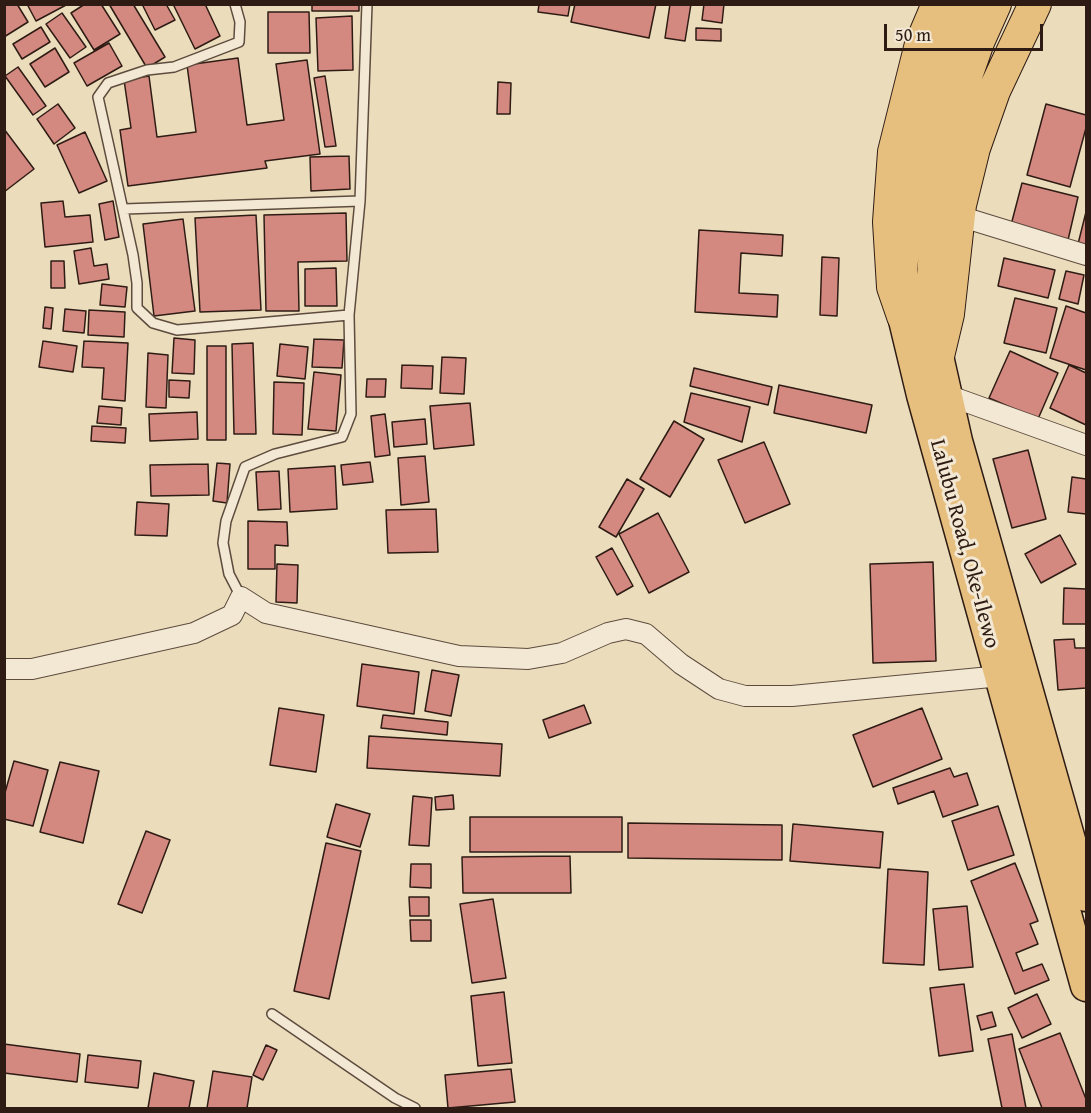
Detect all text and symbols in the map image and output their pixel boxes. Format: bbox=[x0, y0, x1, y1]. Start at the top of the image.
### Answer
scale bar bbox=[887, 12, 1046, 50]
text: 50 m bbox=[895, 21, 931, 48]
street label: Lalubu Road, Oke-Ilewo bbox=[923, 437, 1005, 651]

